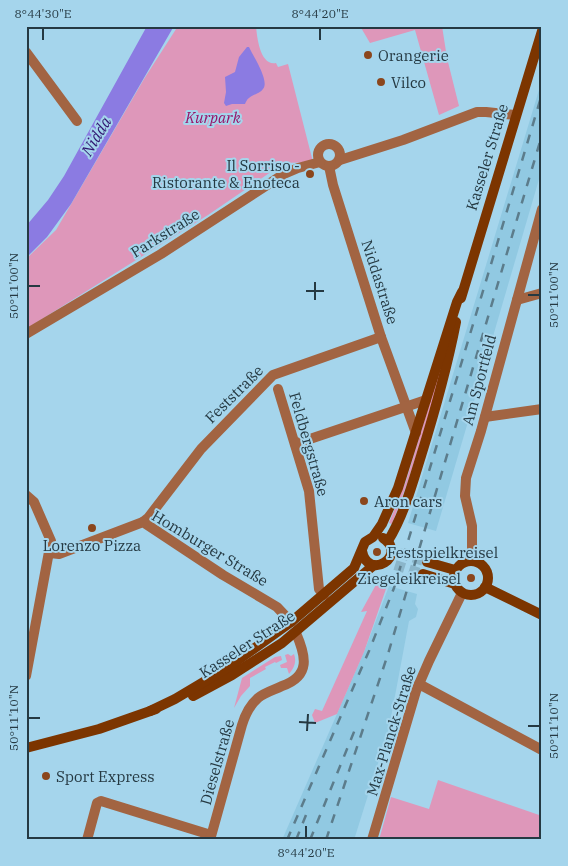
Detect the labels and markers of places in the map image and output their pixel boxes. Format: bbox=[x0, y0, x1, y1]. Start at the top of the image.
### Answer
place label: Orangerie bbox=[378, 46, 449, 65]
marker: Orangerie bbox=[362, 49, 374, 61]
place label: Vilco bbox=[391, 73, 426, 92]
marker: Vilco bbox=[375, 76, 387, 88]
place label: Il Sorriso - Ristorante & Enoteca bbox=[152, 156, 300, 192]
marker: Il Sorriso - Ristorante & Enoteca bbox=[304, 168, 316, 180]
place label: Aron cars bbox=[374, 492, 442, 511]
marker: Aron cars bbox=[358, 495, 370, 507]
marker: Lorenzo Pizza bbox=[86, 522, 98, 534]
place label: Lorenzo Pizza bbox=[43, 536, 141, 555]
place label: Festspielkreisel bbox=[387, 543, 498, 562]
marker: Festspielkreisel bbox=[371, 546, 383, 558]
place label: Ziegeleikreisel bbox=[357, 569, 461, 588]
marker: Ziegeleikreisel bbox=[465, 572, 477, 584]
place label: Sport Express bbox=[56, 767, 155, 786]
marker: Sport Express bbox=[40, 770, 52, 782]

